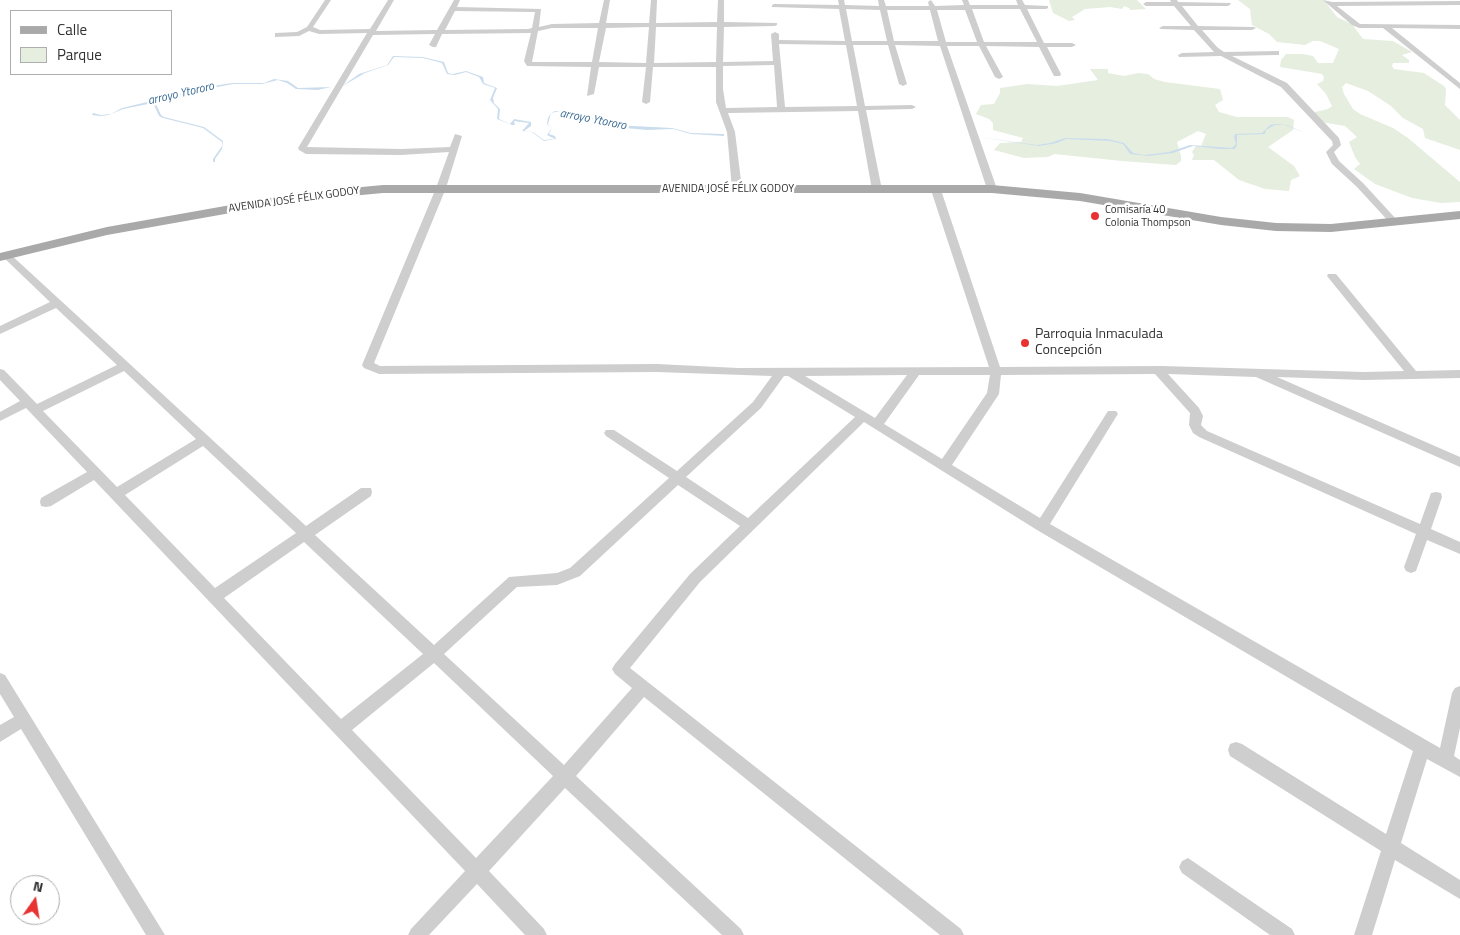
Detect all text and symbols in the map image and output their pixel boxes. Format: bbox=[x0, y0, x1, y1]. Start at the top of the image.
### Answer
legend bbox=[10, 10, 172, 75]
text: Calle bbox=[57, 18, 87, 41]
text: Parque bbox=[57, 43, 102, 66]
water label: arroyo Ytororo bbox=[146, 79, 216, 109]
water label: arroyo Ytororo bbox=[558, 106, 628, 134]
street label: AVENIDA JOSÉ FÉLIX GODOY bbox=[662, 182, 794, 196]
street label: AVENIDA JOSÉ FÉLIX GODOY bbox=[228, 184, 360, 216]
place label: Comisaría 40 Colonia Thompson bbox=[1105, 203, 1191, 229]
marker: Comisaría 40 Colonia Thompson bbox=[1089, 210, 1101, 222]
place label: Parroquia Inmaculada Concepción bbox=[1035, 327, 1163, 360]
marker: Parroquia Inmaculada Concepción bbox=[1019, 337, 1031, 349]
north arrow bbox=[10, 875, 60, 925]
text: N bbox=[31, 875, 45, 897]

